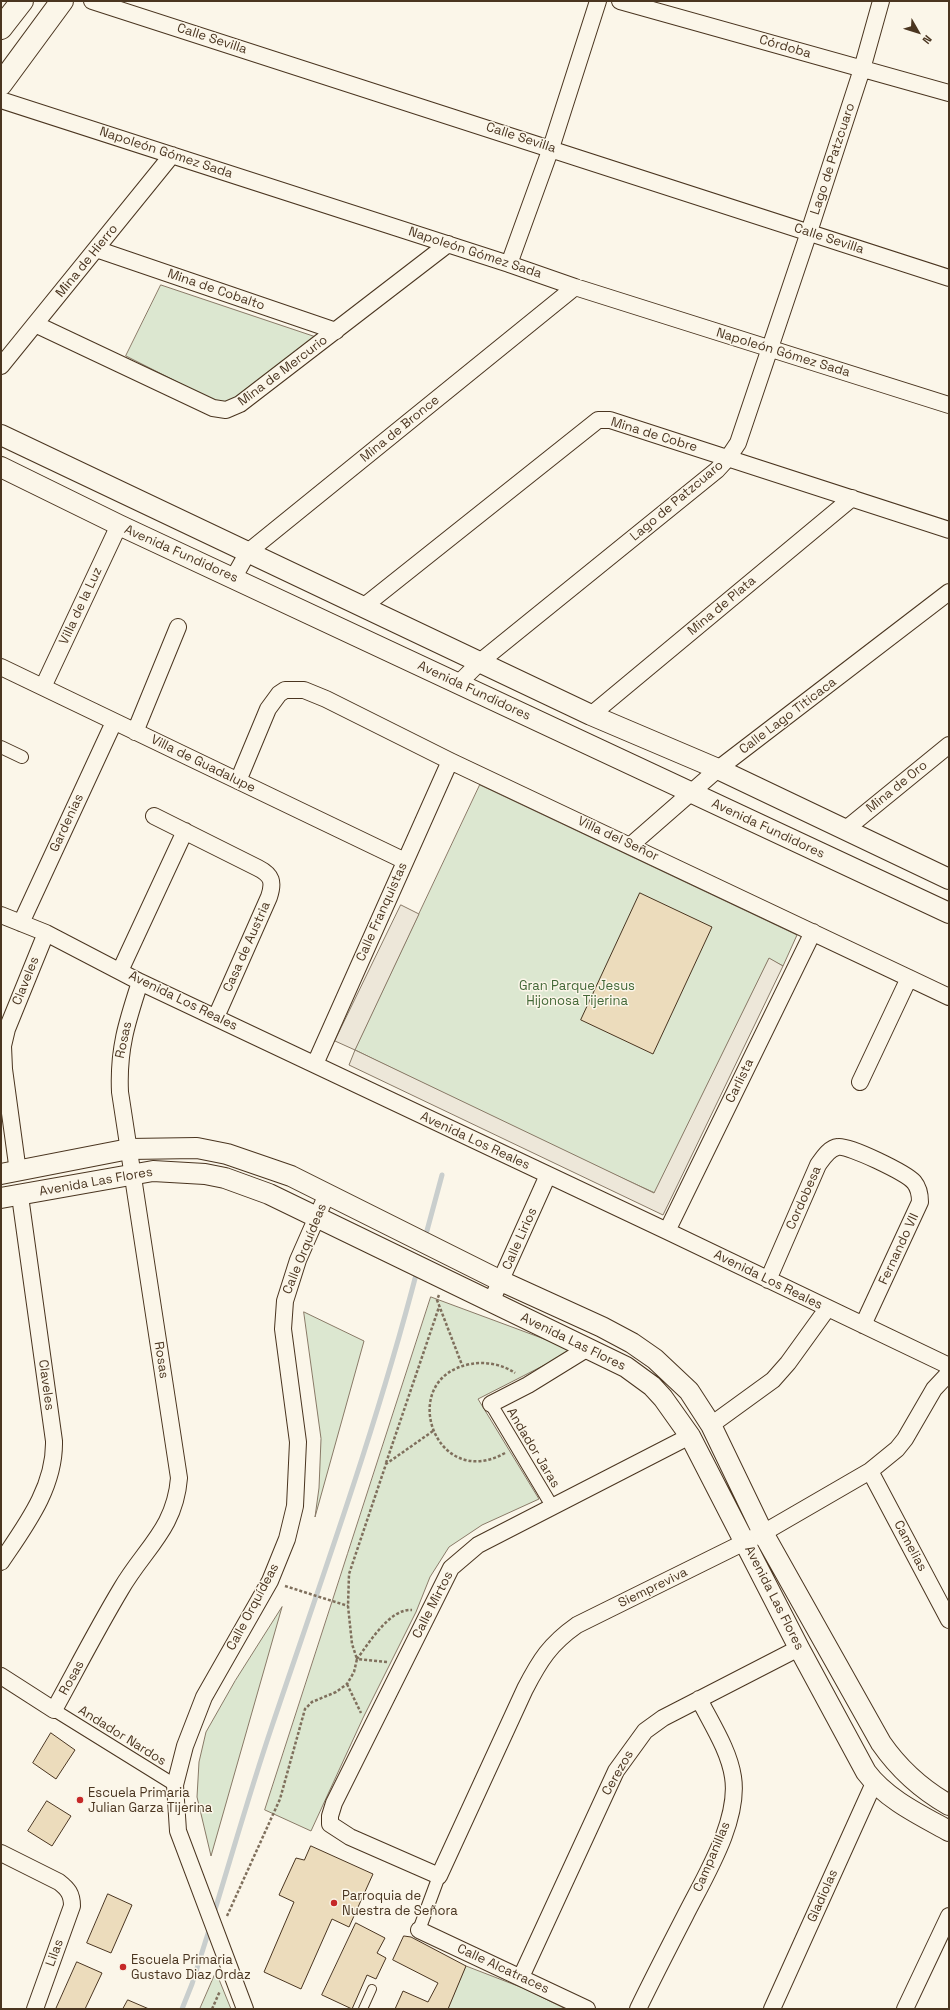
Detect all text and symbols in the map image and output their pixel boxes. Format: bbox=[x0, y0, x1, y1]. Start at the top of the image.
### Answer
north arrow bbox=[898, 12, 938, 52]
street label: Calle Sevilla bbox=[175, 20, 249, 58]
street label: Córdoba bbox=[757, 32, 813, 62]
text: N bbox=[920, 32, 935, 47]
street label: Lago de Patzcuaro bbox=[808, 101, 858, 217]
street label: Calle Sevilla bbox=[484, 119, 558, 157]
street label: Napoleón Gómez Sada bbox=[97, 124, 235, 182]
street label: Calle Sevilla bbox=[792, 220, 866, 258]
street label: Mina de Hierro bbox=[53, 221, 121, 301]
street label: Napoleón Gómez Sada bbox=[406, 224, 544, 282]
street label: Mina de Cobalto bbox=[165, 266, 267, 314]
street label: Napoleón Gómez Sada bbox=[714, 325, 852, 381]
street label: Mina de Mercurio bbox=[235, 332, 331, 410]
street label: Mina de Bronce bbox=[357, 392, 443, 466]
street label: Mina de Cobre bbox=[609, 414, 699, 456]
street label: Lago de Patzcuaro bbox=[627, 458, 727, 544]
street label: Avenida Fundidores bbox=[122, 522, 240, 586]
street label: Villa de la Luz bbox=[56, 565, 106, 647]
street label: Mina de Plata bbox=[685, 573, 759, 639]
street label: Avenida Fundidores bbox=[415, 658, 533, 724]
street label: Calle Lago Titicaca bbox=[736, 674, 840, 758]
street label: Villa de Guadalupe bbox=[148, 732, 258, 796]
street label: Mina de Oro bbox=[863, 758, 931, 816]
street label: Gardenias bbox=[47, 792, 87, 854]
street label: Avenida Fundidores bbox=[709, 796, 827, 862]
street label: Villa del Señor bbox=[575, 813, 661, 865]
street label: Calle Franquistas bbox=[353, 860, 411, 964]
street label: Casa de Austria bbox=[220, 899, 274, 995]
street label: Claveles bbox=[9, 955, 43, 1007]
street label: Avenida Los Reales bbox=[126, 968, 240, 1034]
park label: Gran Parque Jesus Hijonosa Tijerina bbox=[519, 978, 635, 1009]
street label: Rosas bbox=[112, 1020, 136, 1060]
street label: Carlista bbox=[723, 1056, 757, 1106]
street label: Avenida Los Reales bbox=[418, 1109, 532, 1173]
street label: Avenida Las Flores bbox=[38, 1164, 154, 1200]
street label: Cordobesa bbox=[783, 1164, 825, 1232]
street label: Calle Orquídeas bbox=[280, 1201, 330, 1297]
street label: Calle Lirios bbox=[499, 1205, 541, 1273]
street label: Fernando VII bbox=[876, 1211, 922, 1287]
street label: Avenida Los Reales bbox=[711, 1247, 825, 1313]
street label: Avenida Las Flores bbox=[518, 1310, 628, 1374]
street label: Rosas bbox=[150, 1340, 172, 1380]
street label: Claveles bbox=[35, 1359, 57, 1411]
street label: Andador Jaras bbox=[503, 1405, 563, 1491]
street label: Camelias bbox=[890, 1518, 930, 1574]
street label: Avenida Las Flores bbox=[741, 1543, 807, 1653]
street label: Calle Orquídeas bbox=[223, 1561, 283, 1653]
street label: Siempreviva bbox=[616, 1565, 690, 1611]
street label: Calle Mirtos bbox=[409, 1569, 457, 1641]
street label: Rosas bbox=[56, 1658, 88, 1698]
street label: Andador Nardos bbox=[75, 1703, 169, 1769]
street label: Cerezos bbox=[599, 1748, 637, 1798]
place label: Escuela Primaria Julian Garza Tijerina bbox=[88, 1785, 212, 1816]
marker: Escuela Primaria Julian Garza Tijerina bbox=[75, 1795, 85, 1805]
street label: Campanillas bbox=[690, 1820, 734, 1894]
street label: Gladiolas bbox=[804, 1867, 842, 1925]
place label: Parroquia de Nuestra de Señora bbox=[342, 1888, 458, 1919]
marker: Parroquia de Nuestra de Señora bbox=[329, 1898, 339, 1908]
street label: Lilas bbox=[43, 1937, 67, 1969]
street label: Calle Alcatraces bbox=[455, 1941, 551, 1997]
place label: Escuela Primaria Gustavo Diaz Ordaz bbox=[131, 1952, 251, 1983]
marker: Escuela Primaria Gustavo Diaz Ordaz bbox=[118, 1962, 128, 1972]

